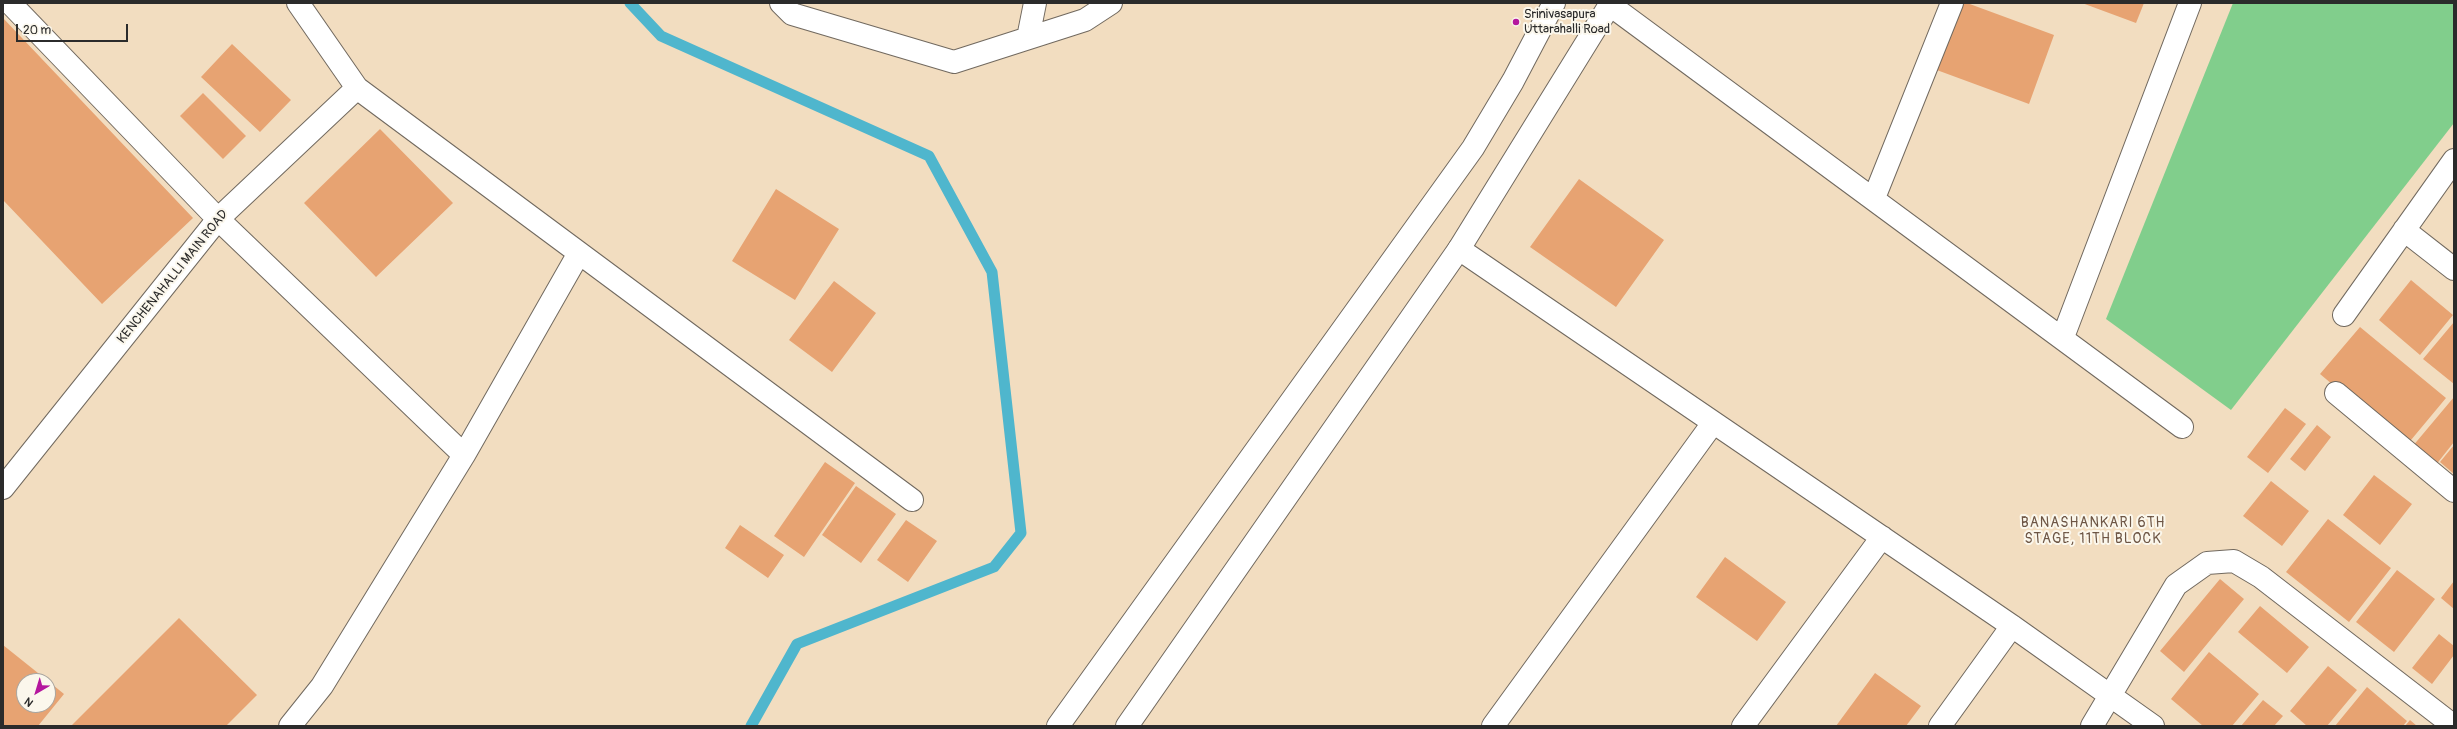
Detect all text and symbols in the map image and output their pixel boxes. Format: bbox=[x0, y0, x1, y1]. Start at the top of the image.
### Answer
place label: Srinivasapura Uttarahalli Road bbox=[1524, 7, 1610, 38]
scale bar bbox=[18, 16, 130, 42]
marker: Srinivasapura Uttarahalli Road bbox=[1511, 17, 1521, 27]
text: 20 m bbox=[23, 23, 51, 38]
street label: KENCHENAHALLI MAIN ROAD bbox=[114, 207, 232, 347]
district label: BANASHANKARI 6TH STAGE, 11TH BLOCK bbox=[2021, 515, 2165, 548]
north arrow bbox=[16, 673, 56, 713]
text: N bbox=[22, 695, 36, 709]

